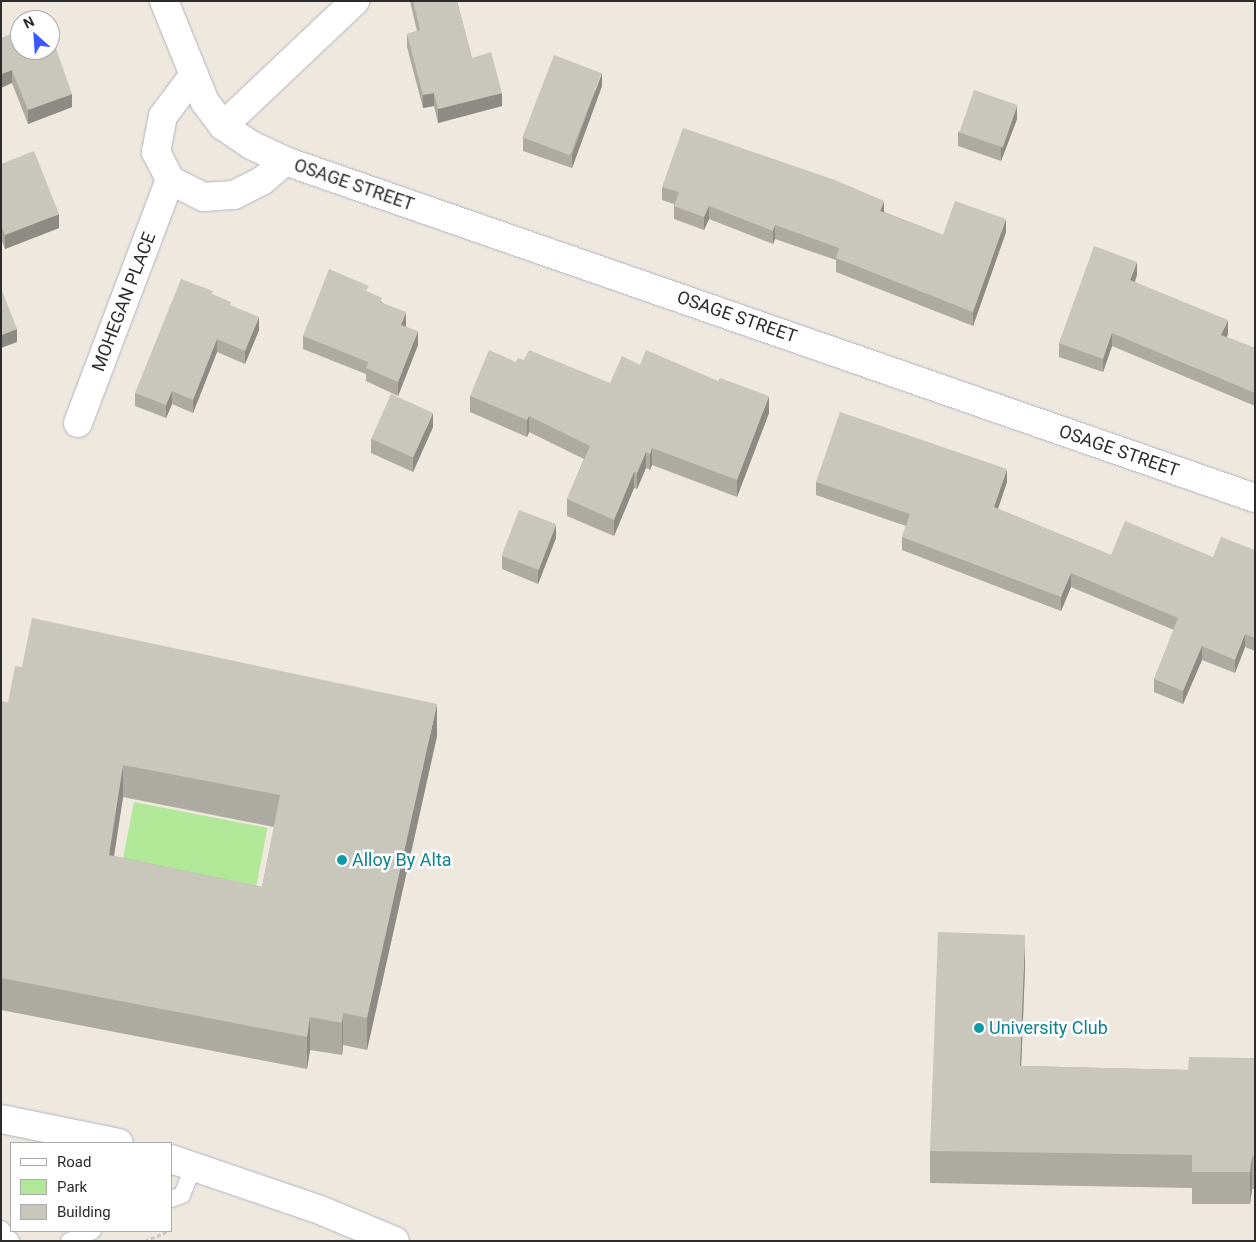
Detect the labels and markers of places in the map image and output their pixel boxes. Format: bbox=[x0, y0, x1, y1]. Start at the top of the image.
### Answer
place label: Alloy By Alta bbox=[352, 849, 452, 871]
marker: Alloy By Alta bbox=[336, 854, 348, 866]
place label: University Club bbox=[989, 1017, 1108, 1039]
marker: University Club bbox=[973, 1022, 985, 1034]

